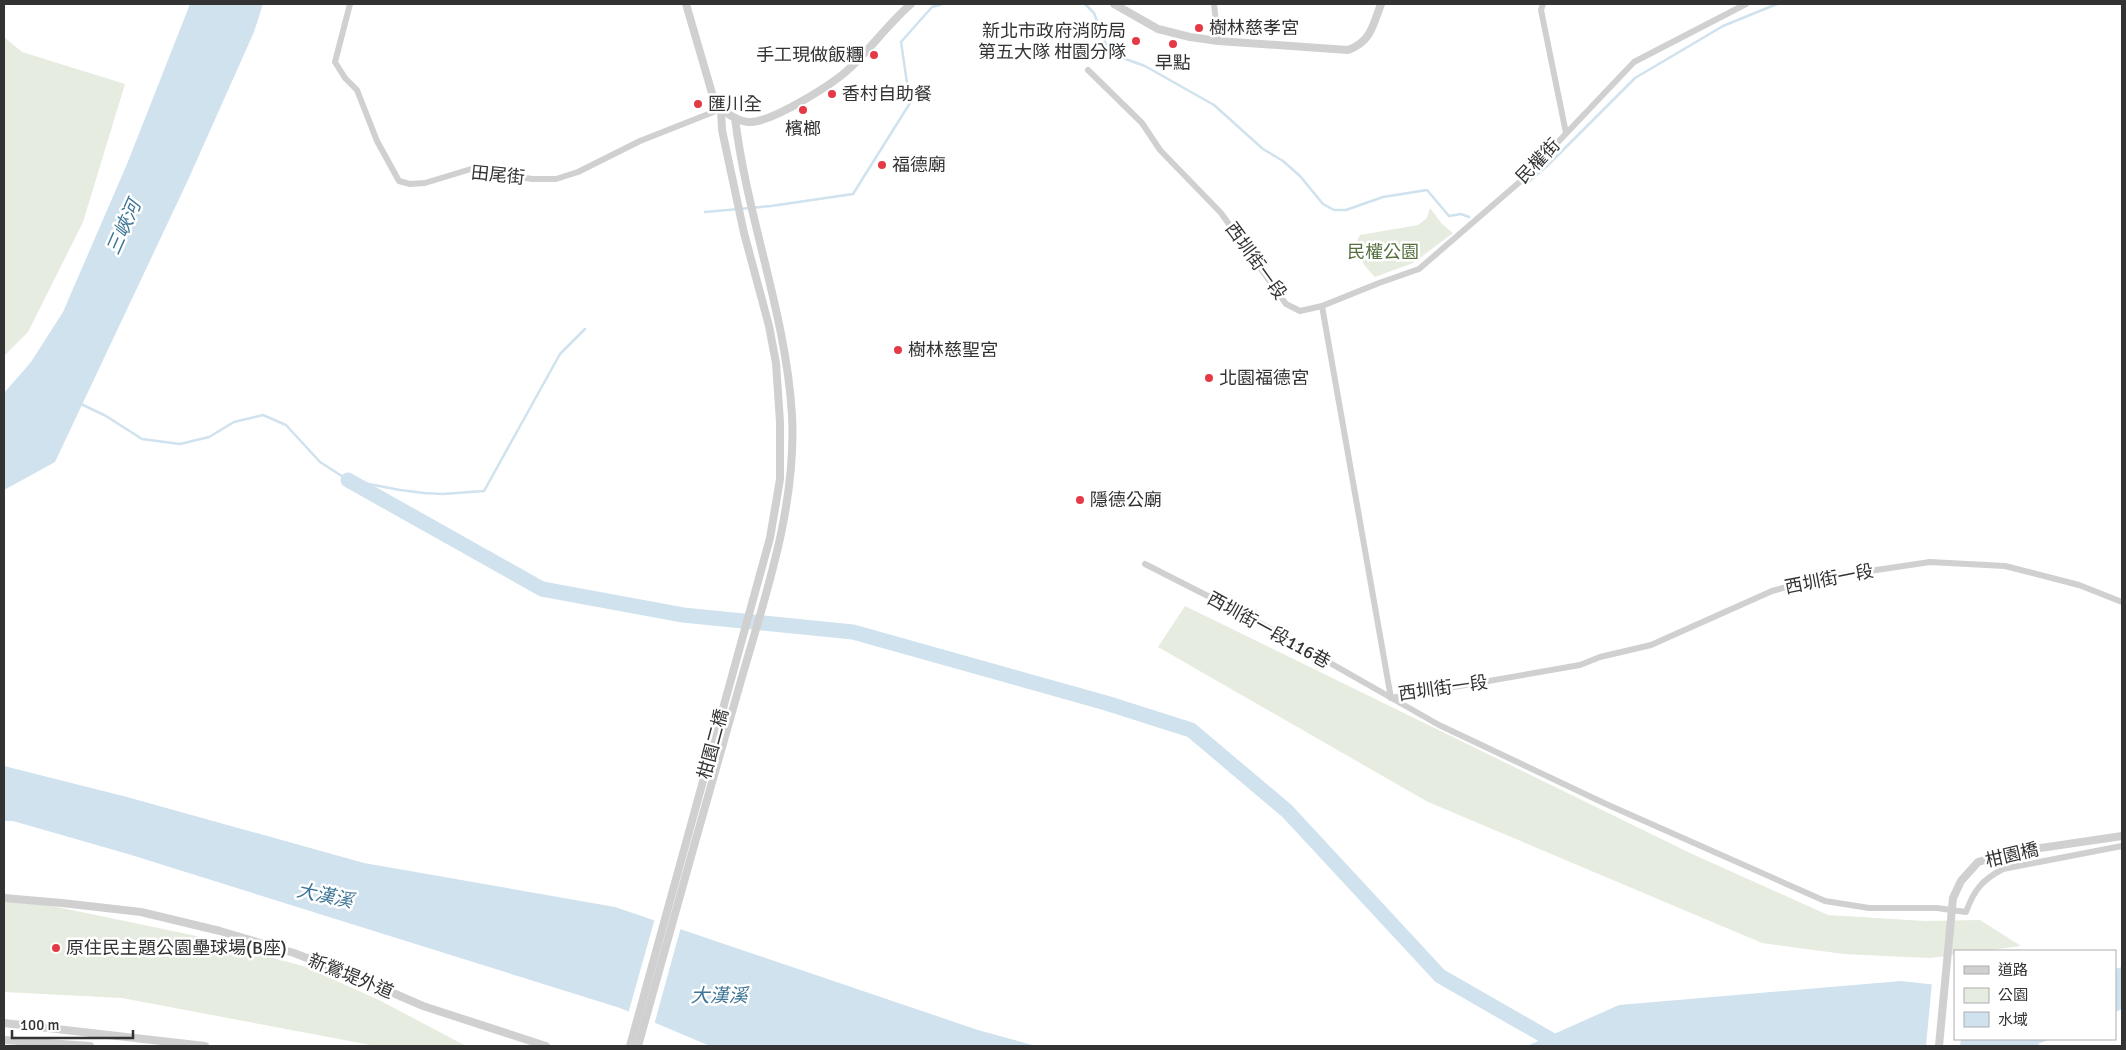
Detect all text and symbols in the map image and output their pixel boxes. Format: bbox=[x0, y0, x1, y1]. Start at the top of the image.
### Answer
place label: 樹林慈孝宮 bbox=[1209, 17, 1299, 39]
place label: 新北市政府消防局 第五大隊 柑園分隊 bbox=[978, 20, 1126, 63]
marker: 樹林慈孝宮 bbox=[1193, 22, 1205, 34]
marker: 新北市政府消防局 第五大隊 柑園分隊 bbox=[1130, 35, 1142, 47]
marker: 早點 bbox=[1167, 38, 1179, 50]
place label: 手工現做飯糰 bbox=[756, 44, 864, 66]
marker: 手工現做飯糰 bbox=[868, 49, 880, 61]
place label: 早點 bbox=[1155, 52, 1191, 74]
place label: 香村自助餐 bbox=[842, 83, 932, 105]
marker: 香村自助餐 bbox=[826, 88, 838, 100]
place label: 匯川全 bbox=[708, 93, 762, 115]
marker: 匯川全 bbox=[692, 98, 704, 110]
marker: 檳榔 bbox=[797, 104, 809, 116]
place label: 檳榔 bbox=[785, 118, 821, 140]
street label: 民權街 bbox=[1511, 134, 1565, 188]
place label: 福德廟 bbox=[892, 154, 946, 176]
marker: 福德廟 bbox=[876, 159, 888, 171]
street label: 田尾街 bbox=[470, 161, 526, 189]
water label: 三峽河 bbox=[101, 193, 148, 258]
street label: 西圳街一段 bbox=[1221, 218, 1291, 304]
park label: 民權公園 bbox=[1347, 241, 1419, 263]
place label: 樹林慈聖宮 bbox=[908, 339, 998, 361]
marker: 樹林慈聖宮 bbox=[892, 344, 904, 356]
place label: 北園福德宮 bbox=[1219, 367, 1309, 389]
marker: 北園福德宮 bbox=[1203, 372, 1215, 384]
place label: 隱德公廟 bbox=[1090, 489, 1162, 511]
marker: 隱德公廟 bbox=[1074, 494, 1086, 506]
street label: 西圳街一段 bbox=[1783, 560, 1875, 598]
street label: 西圳街一段116巷 bbox=[1204, 587, 1334, 673]
street label: 西圳街一段 bbox=[1397, 671, 1489, 705]
street label: 柑園二橋 bbox=[693, 706, 733, 782]
street label: 柑園橋 bbox=[1983, 838, 2041, 872]
water label: 大漢溪 bbox=[294, 878, 358, 914]
place label: 原住民主題公園壘球場(B座) bbox=[66, 937, 287, 959]
marker: 原住民主題公園壘球場(B座) bbox=[50, 942, 62, 954]
street label: 新鶯堤外道 bbox=[305, 949, 397, 1003]
legend bbox=[1954, 950, 2116, 1040]
text: 道路 bbox=[1998, 961, 2028, 979]
water label: 大漢溪 bbox=[690, 984, 750, 1008]
text: 公園 bbox=[1998, 986, 2028, 1004]
scale bar bbox=[12, 1008, 134, 1040]
text: 水域 bbox=[1998, 1011, 2028, 1029]
text: 100 m bbox=[20, 1016, 60, 1034]

